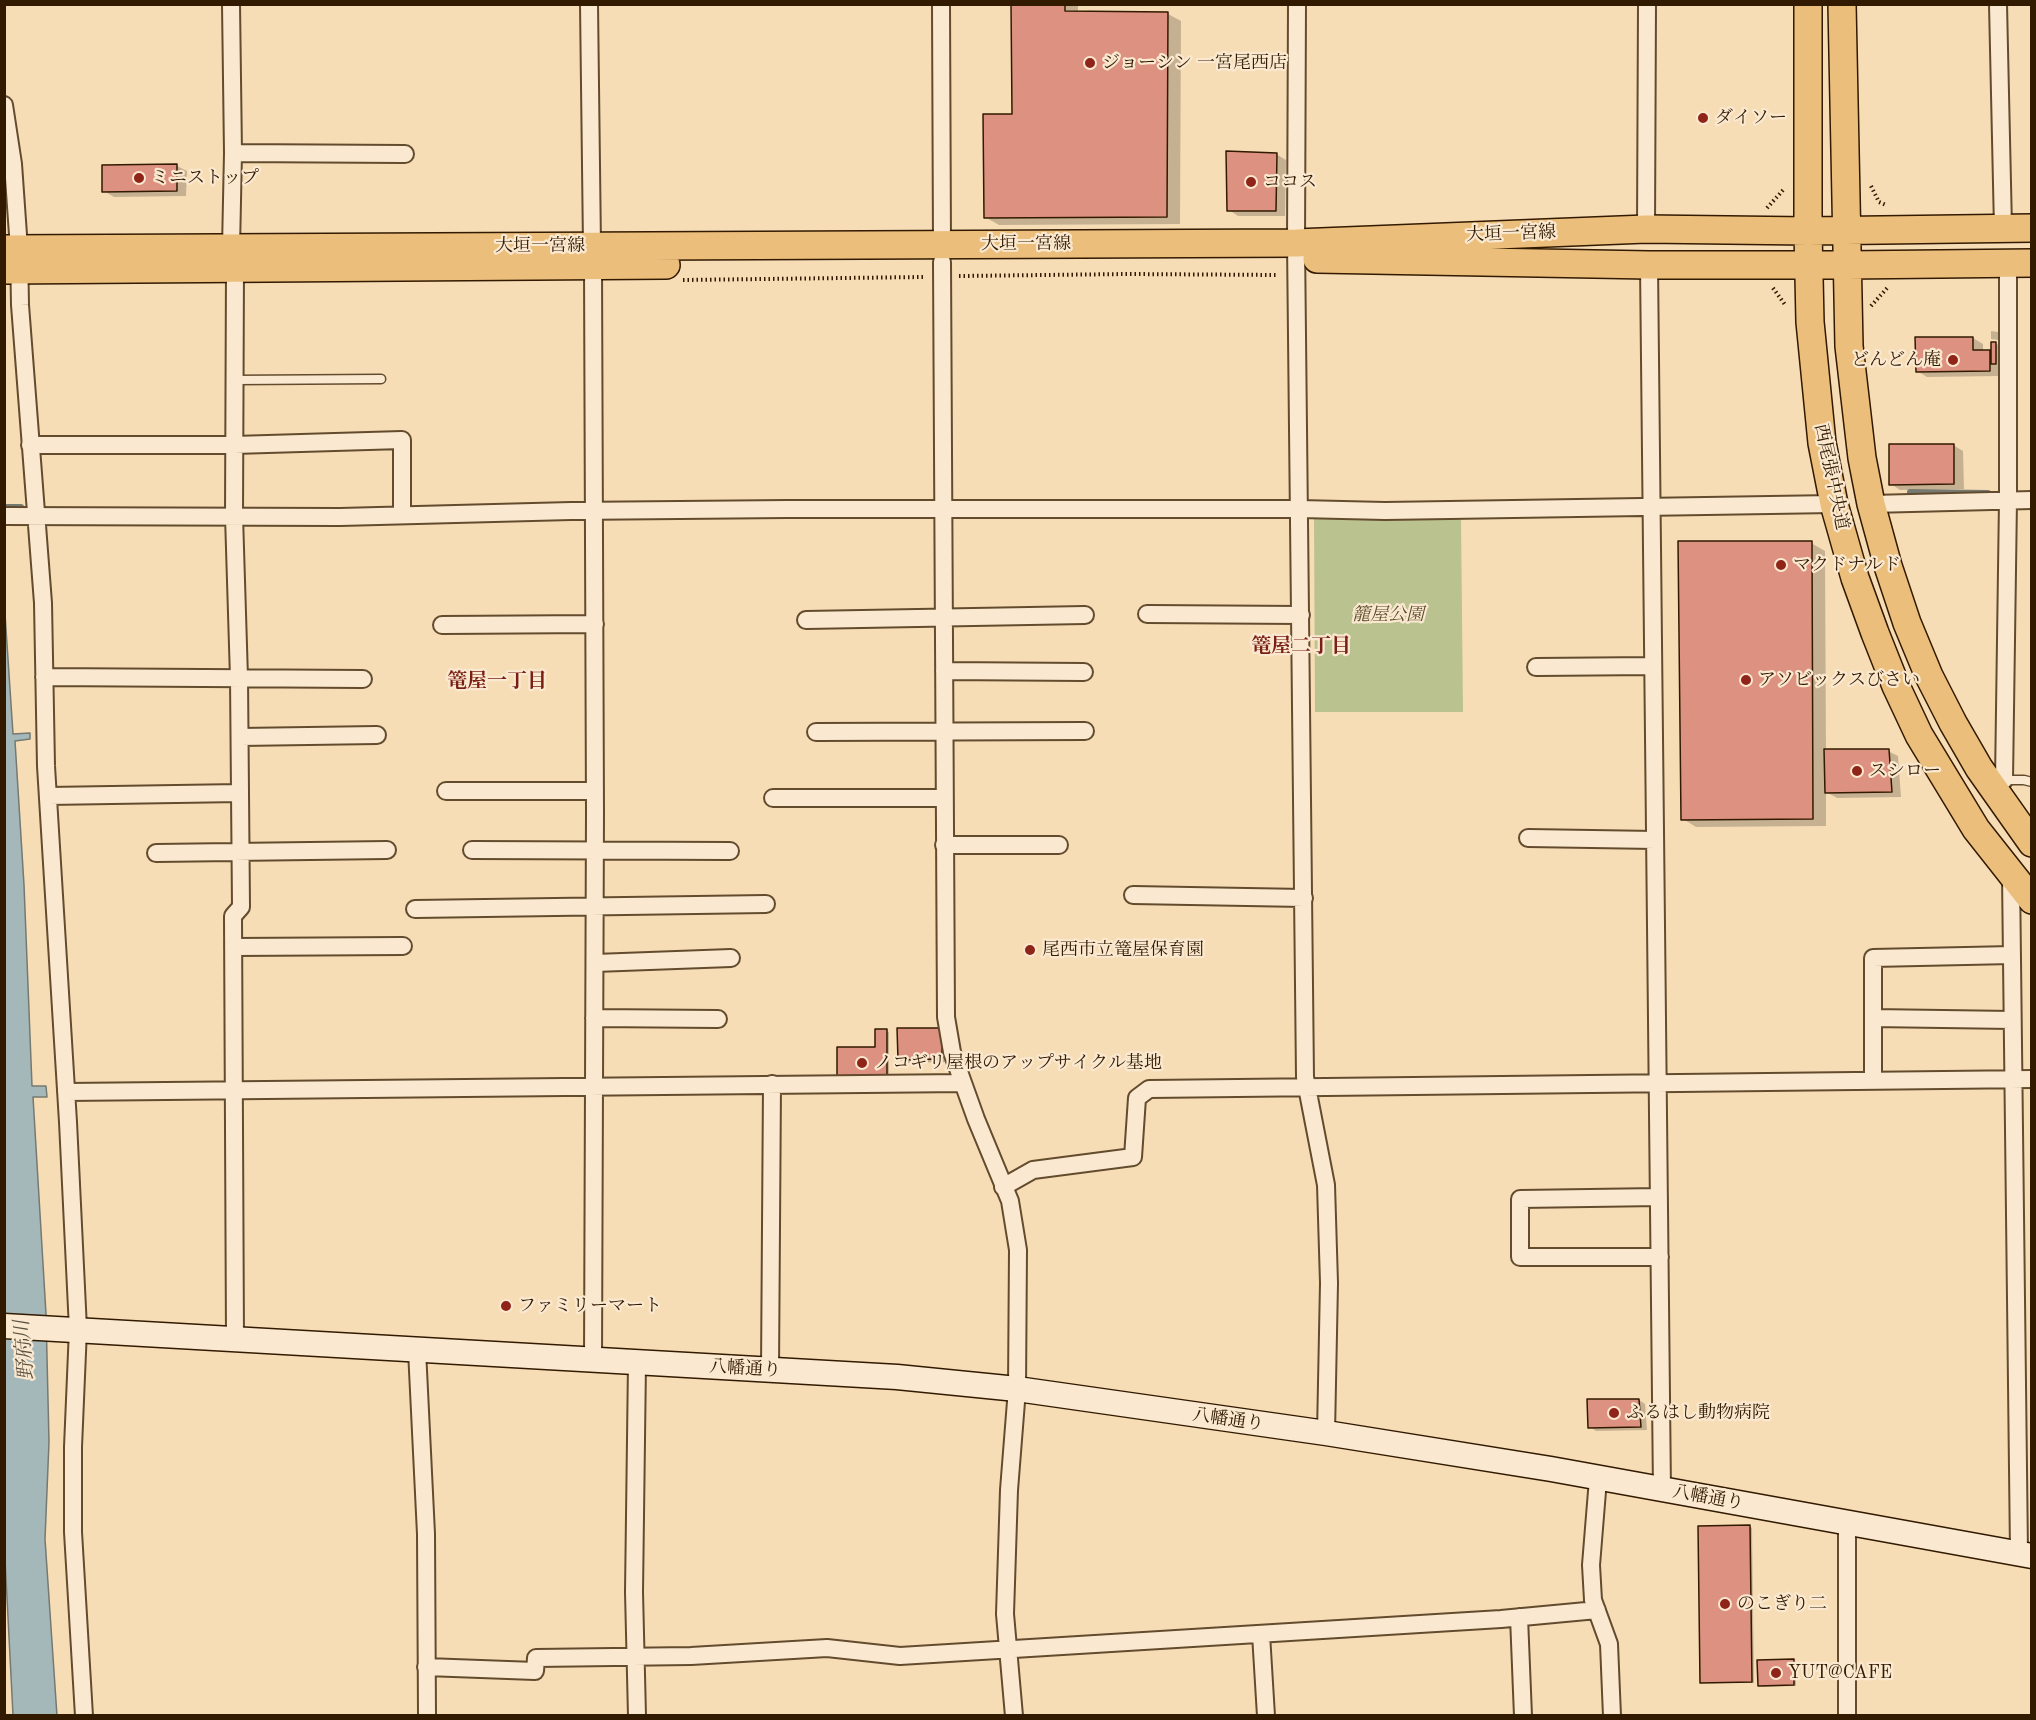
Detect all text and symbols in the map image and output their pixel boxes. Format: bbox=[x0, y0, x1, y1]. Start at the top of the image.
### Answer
place label: ジョーシン 一宮尾西店 bbox=[1102, 52, 1287, 74]
marker: ジョーシン 一宮尾西店 bbox=[1083, 56, 1097, 70]
place label: ダイソー bbox=[1715, 107, 1787, 129]
marker: ダイソー bbox=[1696, 111, 1710, 125]
place label: ミニストップ bbox=[151, 167, 259, 189]
marker: ミニストップ bbox=[132, 171, 146, 185]
place label: ココス bbox=[1263, 171, 1317, 193]
marker: ココス bbox=[1244, 175, 1258, 189]
street label: 大垣一宮線 bbox=[1466, 222, 1556, 246]
street label: 大垣一宮線 bbox=[981, 233, 1071, 255]
street label: 大垣一宮線 bbox=[495, 235, 585, 257]
place label: どんどん庵 bbox=[1851, 349, 1941, 371]
marker: どんどん庵 bbox=[1946, 353, 1960, 367]
street label: 西尾張中央道 bbox=[1809, 422, 1853, 532]
place label: マクドナルド bbox=[1793, 554, 1901, 576]
marker: マクドナルド bbox=[1774, 558, 1788, 572]
park label: 籠屋公園 bbox=[1352, 604, 1424, 626]
district label: 篭屋二丁目 bbox=[1251, 635, 1351, 659]
place label: アソビックスびさい bbox=[1758, 669, 1920, 691]
district label: 篭屋一丁目 bbox=[447, 670, 547, 694]
marker: アソビックスびさい bbox=[1739, 673, 1753, 687]
place label: スシロー bbox=[1869, 760, 1941, 782]
marker: スシロー bbox=[1850, 764, 1864, 778]
place label: 尾西市立篭屋保育園 bbox=[1042, 939, 1204, 961]
marker: 尾西市立篭屋保育園 bbox=[1023, 943, 1037, 957]
place label: ノコギリ屋根のアップサイクル基地 bbox=[874, 1052, 1162, 1074]
marker: ノコギリ屋根のアップサイクル基地 bbox=[855, 1056, 869, 1070]
place label: ファミリーマート bbox=[518, 1295, 662, 1317]
marker: ファミリーマート bbox=[499, 1299, 513, 1313]
water label: 野府川 bbox=[10, 1319, 40, 1381]
street label: 八幡通り bbox=[708, 1356, 782, 1382]
place label: ふるはし動物病院 bbox=[1626, 1402, 1770, 1424]
street label: 八幡通り bbox=[1191, 1404, 1265, 1436]
marker: ふるはし動物病院 bbox=[1607, 1406, 1621, 1420]
street label: 八幡通り bbox=[1671, 1481, 1745, 1515]
place label: のこぎり二 bbox=[1737, 1593, 1827, 1615]
marker: のこぎり二 bbox=[1718, 1597, 1732, 1611]
place label: YUT@CAFE bbox=[1788, 1662, 1892, 1684]
marker: YUT@CAFE bbox=[1769, 1666, 1783, 1680]

